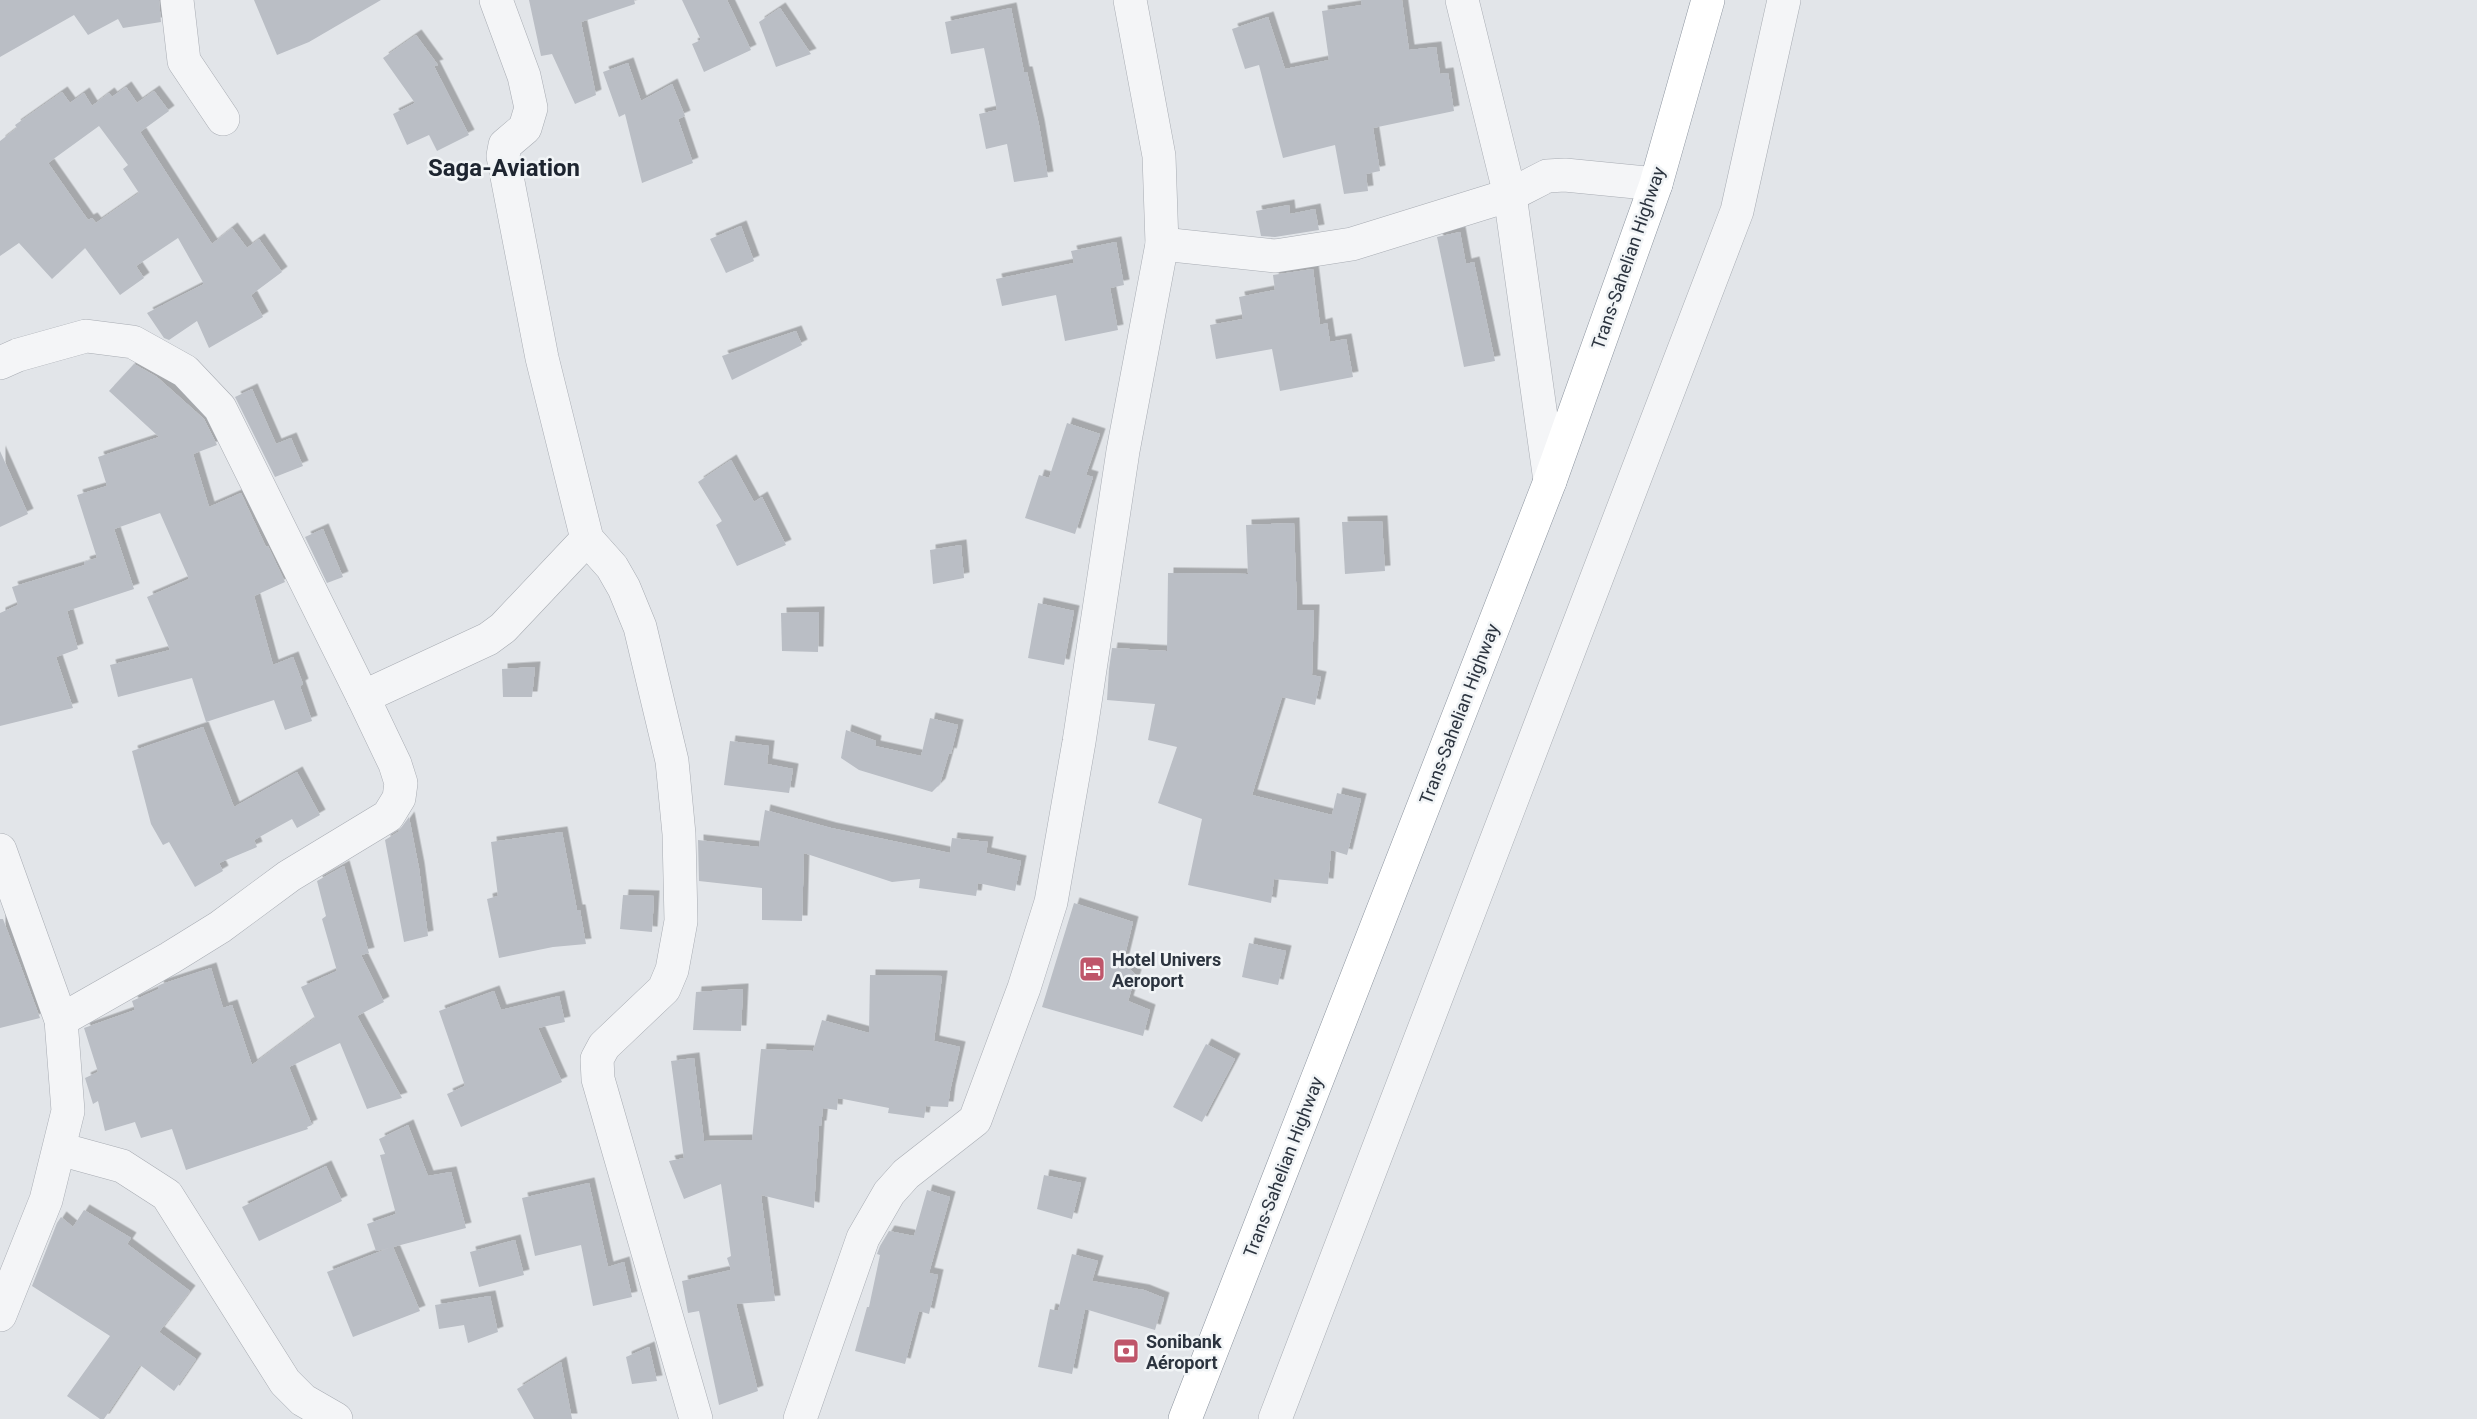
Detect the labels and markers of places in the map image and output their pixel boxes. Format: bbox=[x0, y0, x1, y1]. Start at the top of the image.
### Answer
place label: Hotel Univers Aeroport bbox=[1112, 949, 1221, 991]
hotel icon: Hotel Univers Aeroport bbox=[1077, 954, 1107, 984]
place label: Sonibank Aéroport bbox=[1146, 1331, 1222, 1373]
bank icon: Sonibank Aéroport bbox=[1111, 1336, 1141, 1366]

